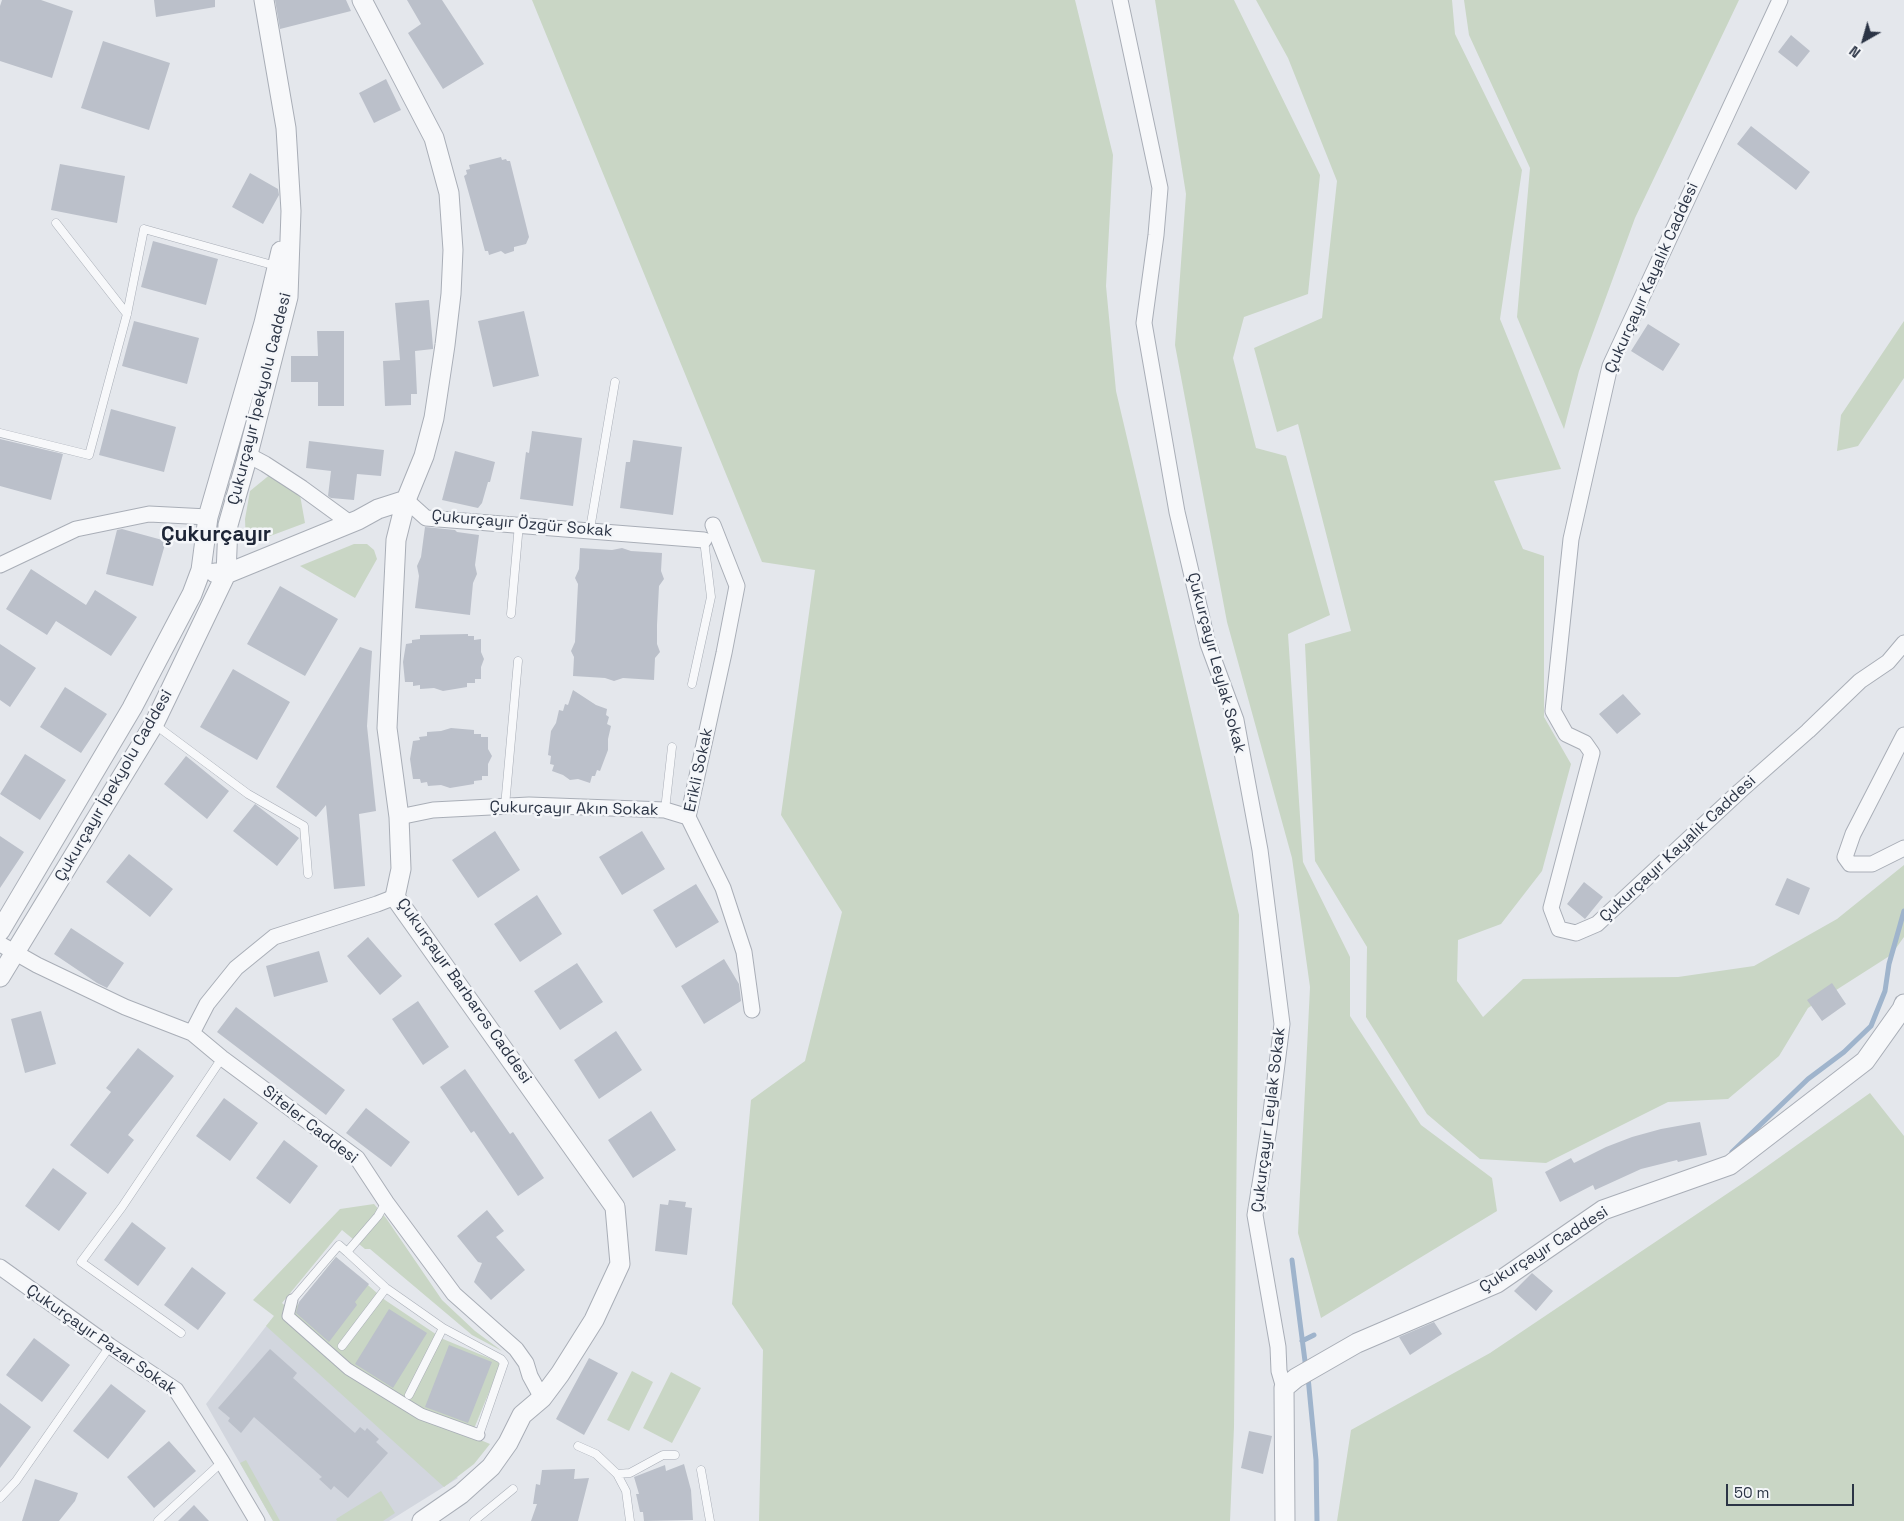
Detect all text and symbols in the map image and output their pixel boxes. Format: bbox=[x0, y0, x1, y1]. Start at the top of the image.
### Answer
north arrow bbox=[1839, 15, 1889, 65]
text: N bbox=[1846, 42, 1864, 62]
street label: Çukurçayır Kayalık Caddesi bbox=[1601, 180, 1703, 376]
street label: Çukurçayır İpekyolu Caddesi bbox=[224, 291, 296, 507]
street label: Çukurçayır Özgür Sokak bbox=[431, 507, 613, 541]
district label: Çukurçayır bbox=[161, 522, 271, 548]
street label: Çukurçayır Leylak Sokak bbox=[1183, 571, 1249, 755]
street label: Çukurçayır İpekyolu Caddesi bbox=[51, 687, 177, 885]
street label: Erikli Sokak bbox=[681, 726, 717, 814]
street label: Çukurçayır Kayalık Caddesi bbox=[1596, 772, 1760, 926]
street label: Çukurçayır Akın Sokak bbox=[489, 798, 659, 820]
street label: Çukurçayır Barbaros Caddesi bbox=[393, 895, 535, 1087]
street label: Çukurçayır Leylak Sokak bbox=[1248, 1026, 1290, 1214]
street label: Siteler Caddesi bbox=[259, 1082, 361, 1168]
street label: Çukurçayır Caddesi bbox=[1476, 1203, 1612, 1297]
street label: Çukurçayır Pazar Sokak bbox=[22, 1281, 180, 1399]
scale bar bbox=[1729, 1474, 1856, 1506]
text: 50 m bbox=[1734, 1483, 1769, 1502]

